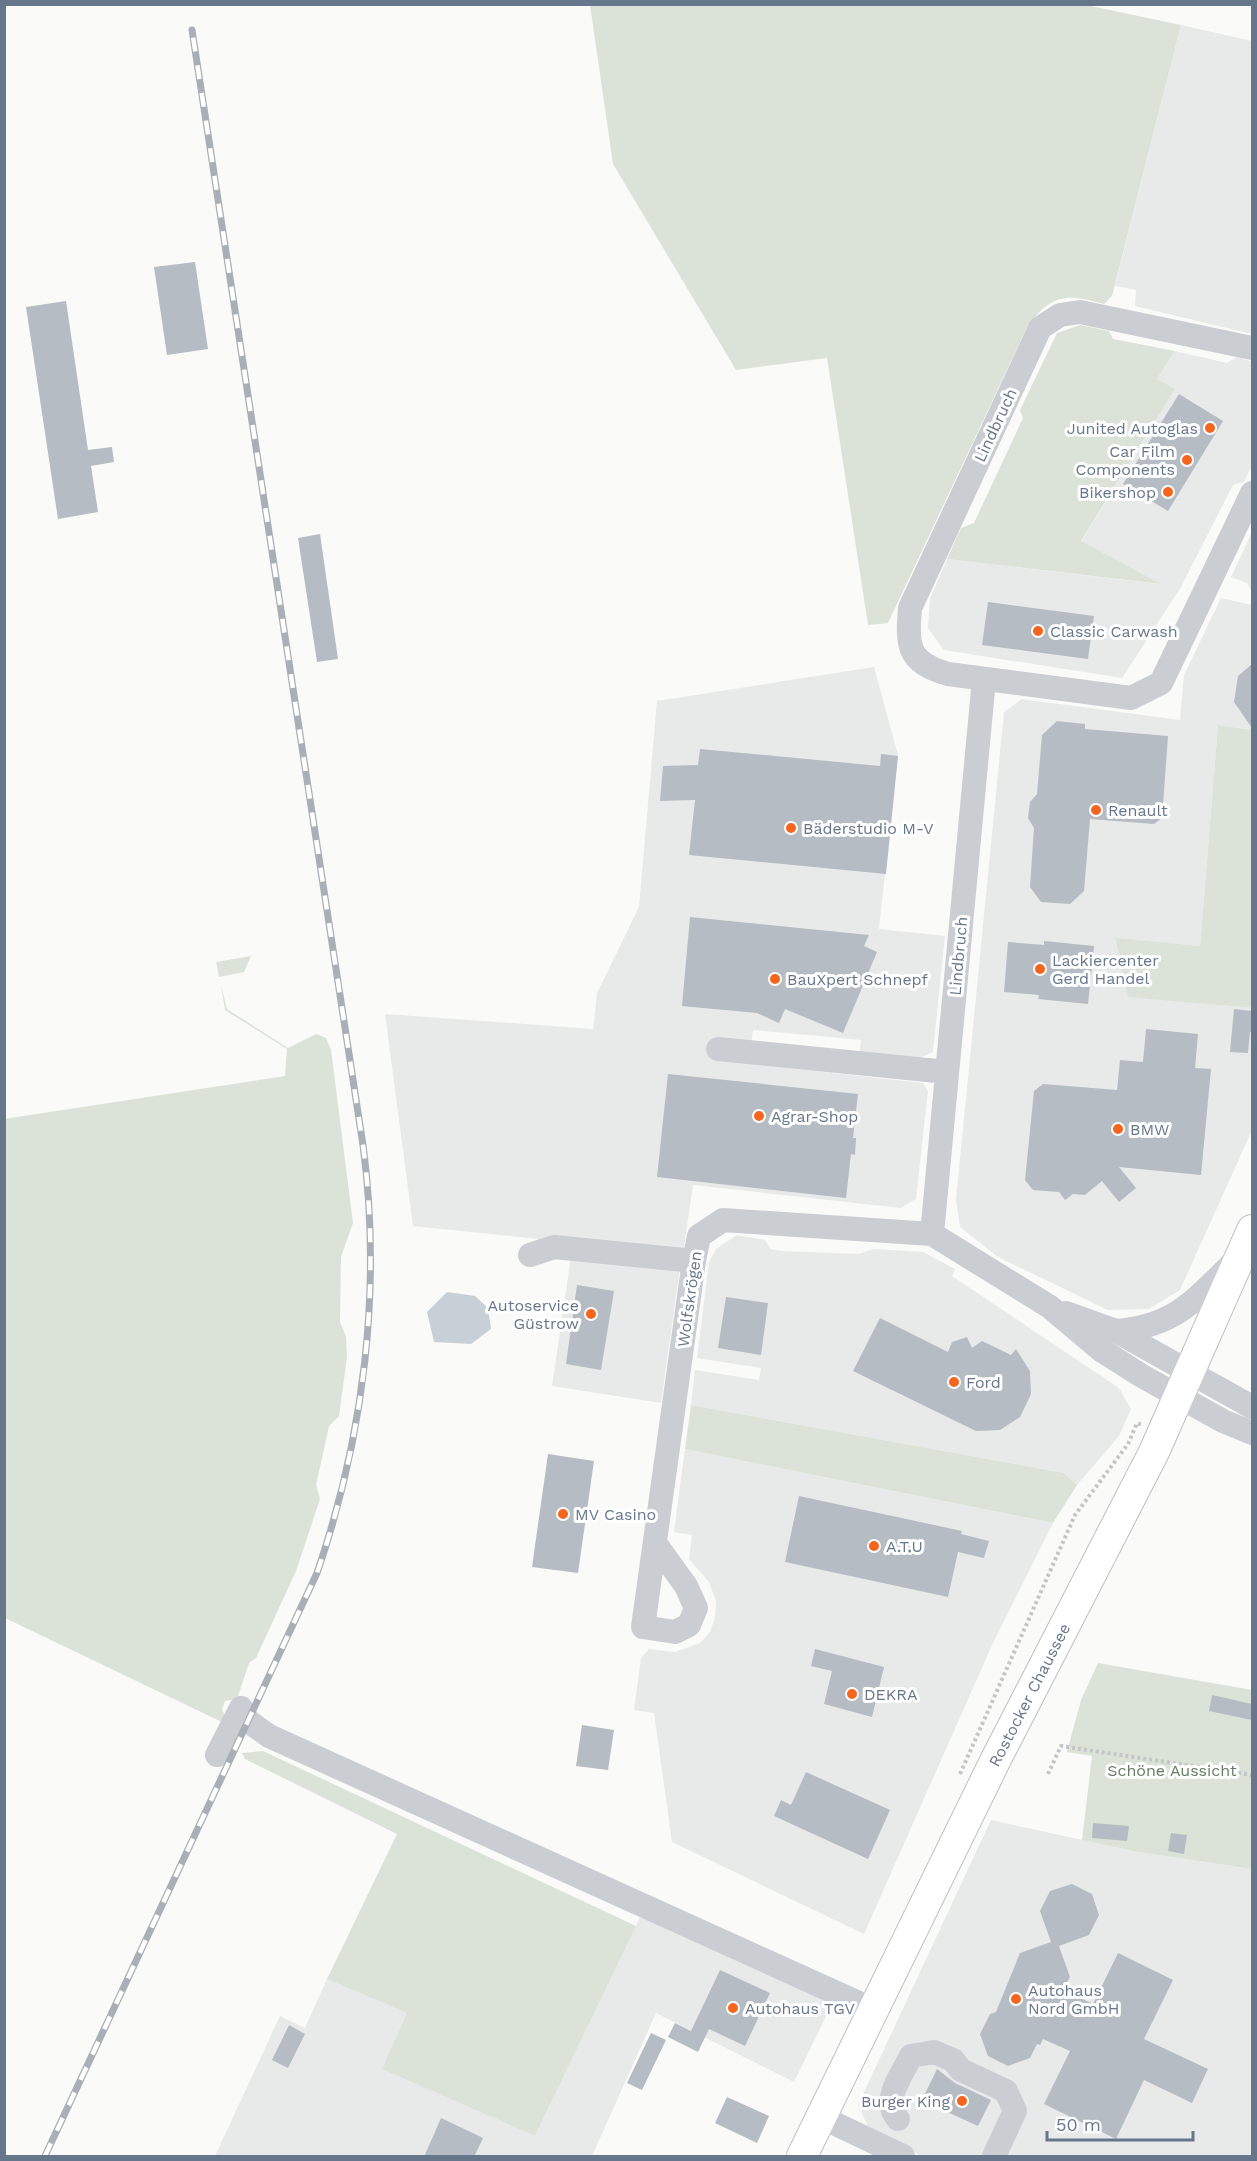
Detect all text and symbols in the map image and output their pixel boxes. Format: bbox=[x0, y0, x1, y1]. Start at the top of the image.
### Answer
street label: Lindbruch bbox=[970, 385, 1021, 465]
place label: Junited Autoglas bbox=[1067, 419, 1198, 438]
marker: Junited Autoglas bbox=[1203, 421, 1217, 435]
place label: Car Film Components bbox=[1075, 442, 1175, 479]
marker: Car Film Components bbox=[1180, 453, 1194, 467]
place label: Bikershop bbox=[1079, 483, 1156, 502]
marker: Bikershop bbox=[1161, 485, 1175, 499]
place label: Classic Carwash bbox=[1050, 622, 1178, 641]
marker: Classic Carwash bbox=[1031, 624, 1045, 638]
place label: Renault bbox=[1108, 801, 1168, 820]
marker: Renault bbox=[1089, 803, 1103, 817]
place label: Bäderstudio M-V bbox=[803, 819, 934, 838]
marker: Bäderstudio M-V bbox=[784, 821, 798, 835]
street label: Lindbruch bbox=[946, 916, 971, 996]
place label: Lackiercenter Gerd Handel bbox=[1052, 951, 1159, 988]
marker: Lackiercenter Gerd Handel bbox=[1033, 962, 1047, 976]
place label: BauXpert Schnepf bbox=[787, 970, 929, 989]
marker: BauXpert Schnepf bbox=[768, 972, 782, 986]
place label: Agrar-Shop bbox=[771, 1107, 858, 1126]
marker: Agrar-Shop bbox=[752, 1109, 766, 1123]
place label: BMW bbox=[1130, 1120, 1170, 1139]
marker: BMW bbox=[1111, 1122, 1125, 1136]
street label: Wolfskrögen bbox=[673, 1250, 706, 1348]
place label: Autoservice Güstrow bbox=[487, 1296, 579, 1333]
marker: Autoservice Güstrow bbox=[584, 1307, 598, 1321]
place label: Ford bbox=[966, 1373, 1001, 1392]
marker: Ford bbox=[947, 1375, 961, 1389]
place label: MV Casino bbox=[575, 1505, 656, 1524]
marker: MV Casino bbox=[556, 1507, 570, 1521]
place label: A.T.U bbox=[886, 1537, 923, 1556]
marker: A.T.U bbox=[867, 1539, 881, 1553]
street label: Rostocker Chaussee bbox=[985, 1620, 1074, 1770]
place label: DEKRA bbox=[864, 1685, 918, 1704]
marker: DEKRA bbox=[845, 1687, 859, 1701]
park label: Schöne Aussicht bbox=[1107, 1761, 1237, 1780]
place label: Autohaus Nord GmbH bbox=[1028, 1981, 1119, 2018]
marker: Autohaus Nord GmbH bbox=[1009, 1992, 1023, 2006]
place label: Autohaus TGV bbox=[745, 1999, 855, 2018]
marker: Autohaus TGV bbox=[726, 2001, 740, 2015]
place label: Burger King bbox=[861, 2092, 950, 2111]
marker: Burger King bbox=[955, 2094, 969, 2108]
scale bar bbox=[1047, 2104, 1192, 2142]
text: 50 m bbox=[1056, 2114, 1101, 2135]

